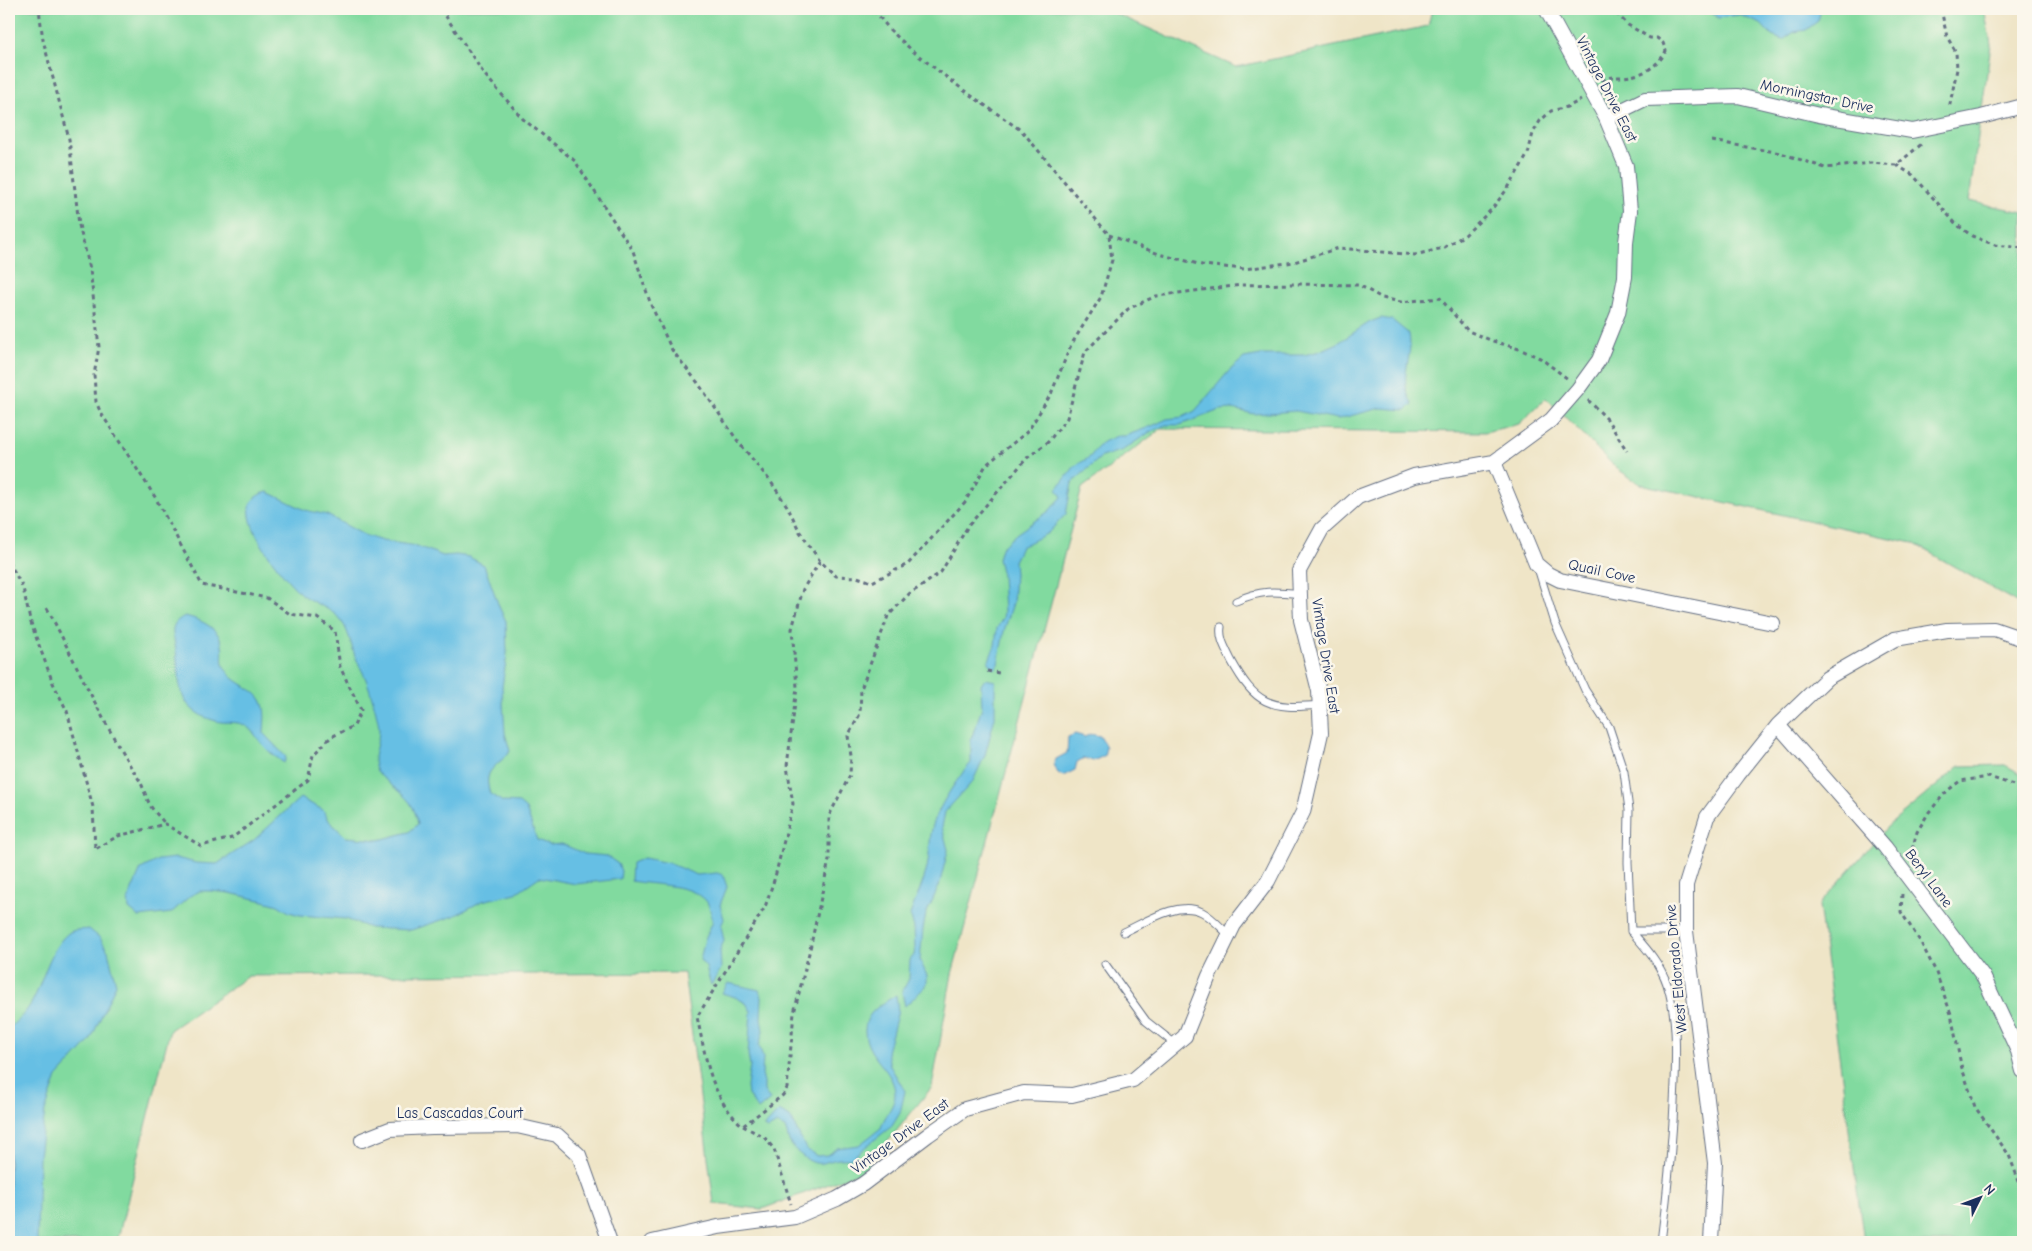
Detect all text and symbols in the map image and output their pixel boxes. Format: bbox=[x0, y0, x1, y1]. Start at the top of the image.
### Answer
street label: Vintage Drive East bbox=[1573, 33, 1642, 146]
street label: Morningstar Drive bbox=[1759, 75, 1876, 117]
street label: Quail Cove bbox=[1567, 555, 1638, 587]
street label: Vintage Drive East bbox=[1308, 597, 1344, 716]
street label: Beryl Lane bbox=[1901, 845, 1957, 911]
street label: West Eldorado Drive bbox=[1661, 903, 1691, 1034]
street label: Vintage Drive East bbox=[848, 1094, 953, 1177]
street label: Las Cascadas Court bbox=[397, 1104, 524, 1122]
north arrow bbox=[1954, 1174, 2004, 1224]
text: N bbox=[1980, 1181, 1999, 1199]

